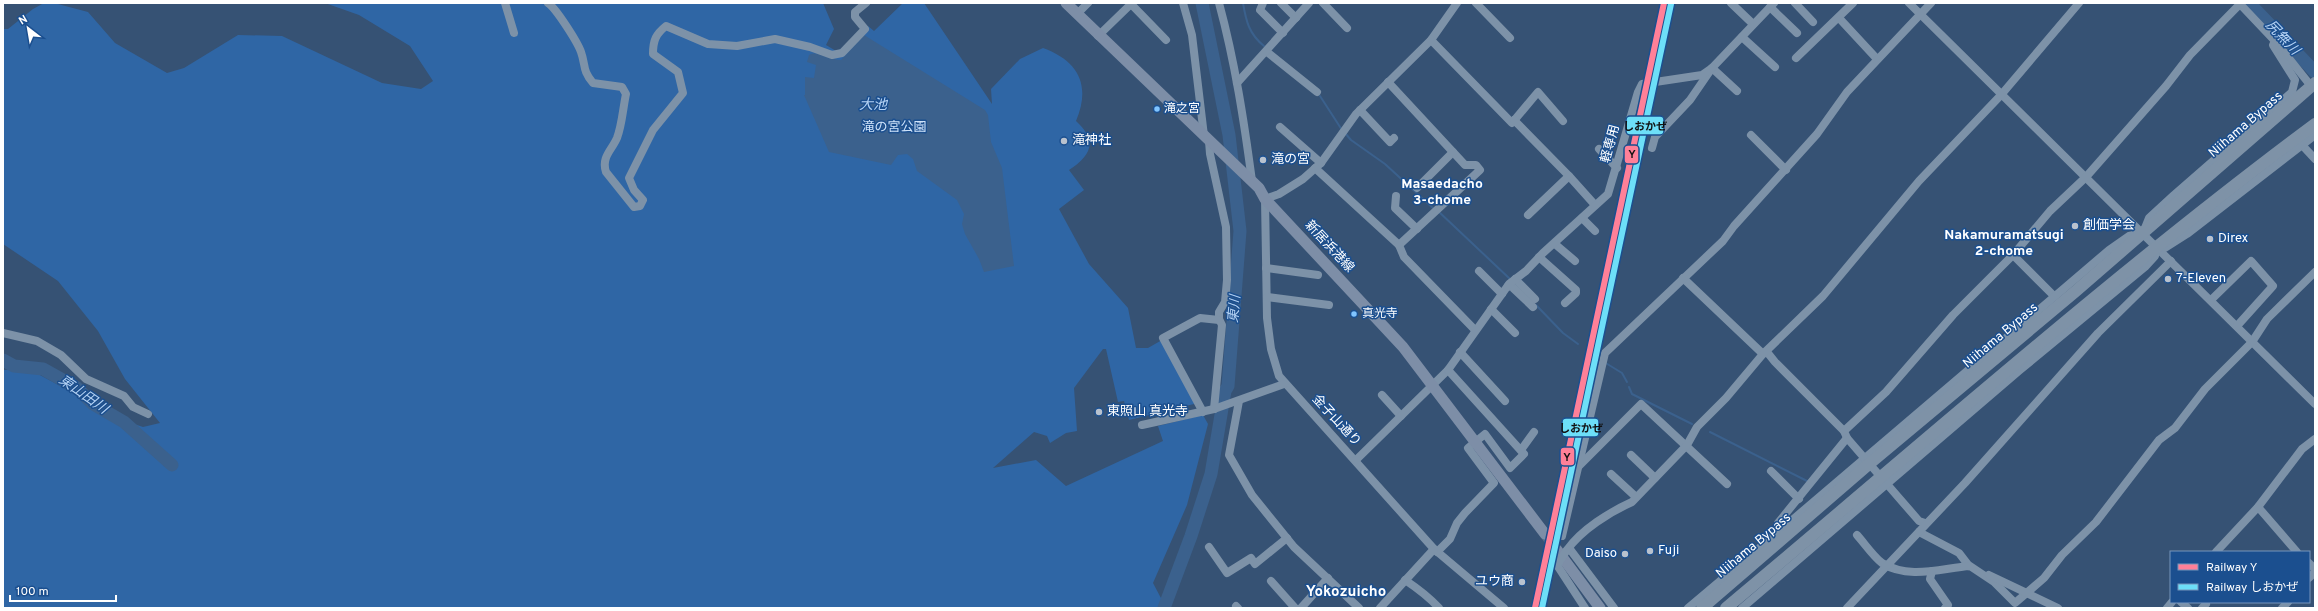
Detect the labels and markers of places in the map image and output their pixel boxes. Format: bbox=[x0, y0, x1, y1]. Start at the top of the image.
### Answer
place label: 滝之宮 bbox=[1164, 101, 1200, 117]
marker: 滝之宮 bbox=[1152, 104, 1162, 114]
place label: 滝神社 bbox=[1072, 133, 1111, 149]
marker: 滝神社 bbox=[1059, 136, 1069, 146]
place label: 滝の宮 bbox=[1271, 152, 1310, 168]
marker: 滝の宮 bbox=[1258, 155, 1268, 165]
place label: 創価学会 bbox=[2083, 217, 2135, 234]
marker: 創価学会 bbox=[2070, 221, 2080, 231]
place label: Direx bbox=[2218, 231, 2249, 247]
marker: Direx bbox=[2205, 234, 2215, 244]
place label: 7-Eleven bbox=[2176, 271, 2226, 287]
marker: 7-Eleven bbox=[2163, 274, 2173, 284]
place label: 真光寺 bbox=[1362, 306, 1398, 322]
marker: 真光寺 bbox=[1349, 309, 1359, 319]
place label: 東照山 真光寺 bbox=[1107, 404, 1188, 420]
marker: 東照山 真光寺 bbox=[1094, 407, 1104, 417]
place label: Fuji bbox=[1658, 543, 1679, 559]
place label: Daiso bbox=[1585, 546, 1617, 562]
marker: Fuji bbox=[1645, 546, 1655, 556]
marker: Daiso bbox=[1620, 549, 1630, 559]
place label: ユウ商 bbox=[1475, 574, 1514, 590]
marker: ユウ商 bbox=[1517, 577, 1527, 587]

